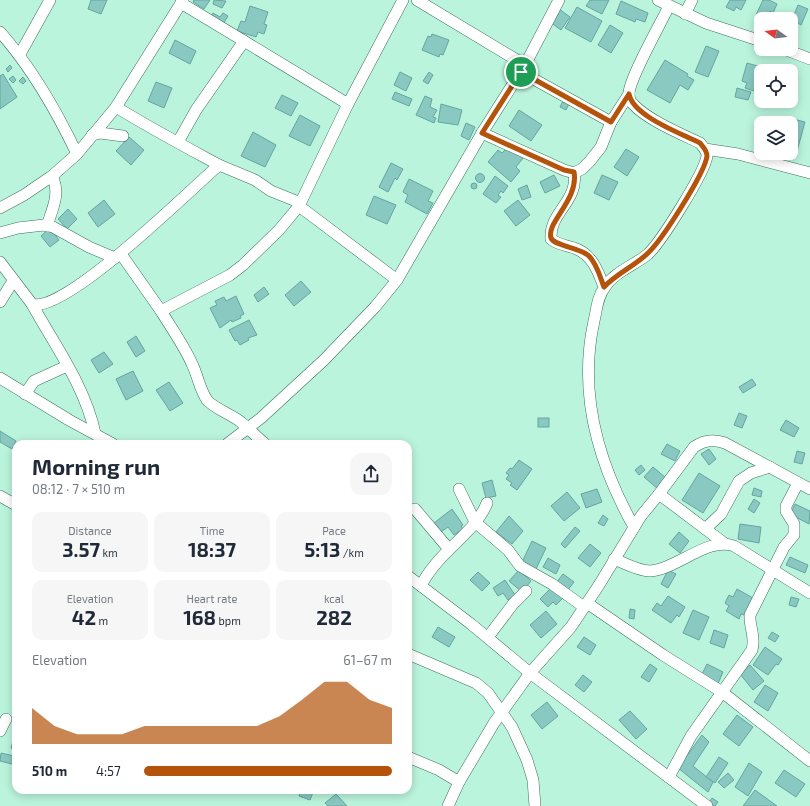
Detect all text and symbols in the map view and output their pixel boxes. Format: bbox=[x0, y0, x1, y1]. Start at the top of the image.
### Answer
north arrow bbox=[754, 12, 798, 56]
map controls bbox=[754, 12, 798, 160]
pin bbox=[504, 55, 538, 89]
icon: arrive bbox=[510, 61, 532, 83]
button: locate bbox=[754, 64, 798, 108]
button: layers bbox=[754, 116, 798, 160]
text: Morning run bbox=[32, 453, 160, 479]
button: share bbox=[350, 453, 392, 495]
text: 08:12 · 7 × 510 m bbox=[32, 481, 125, 497]
text: Distance bbox=[68, 524, 112, 537]
text: Time bbox=[200, 524, 224, 537]
text: Pace bbox=[322, 524, 346, 537]
text: 3.57 bbox=[62, 537, 100, 561]
text: 18:37 bbox=[188, 537, 236, 561]
text: 5:13 bbox=[304, 537, 340, 561]
text: km bbox=[100, 546, 118, 559]
text: /km bbox=[340, 546, 364, 559]
text: Elevation bbox=[67, 592, 113, 605]
text: Heart rate bbox=[187, 592, 237, 605]
text: kcal bbox=[324, 592, 344, 605]
text: 42 bbox=[72, 605, 96, 629]
text: 168 bbox=[183, 605, 216, 629]
text: 282 bbox=[316, 605, 352, 629]
text: m bbox=[96, 614, 108, 627]
text: bpm bbox=[216, 614, 241, 627]
text: Elevation bbox=[32, 652, 87, 668]
text: 61–67 m bbox=[343, 652, 392, 668]
text: 510 m bbox=[32, 763, 67, 779]
text: 4:57 bbox=[96, 763, 121, 779]

